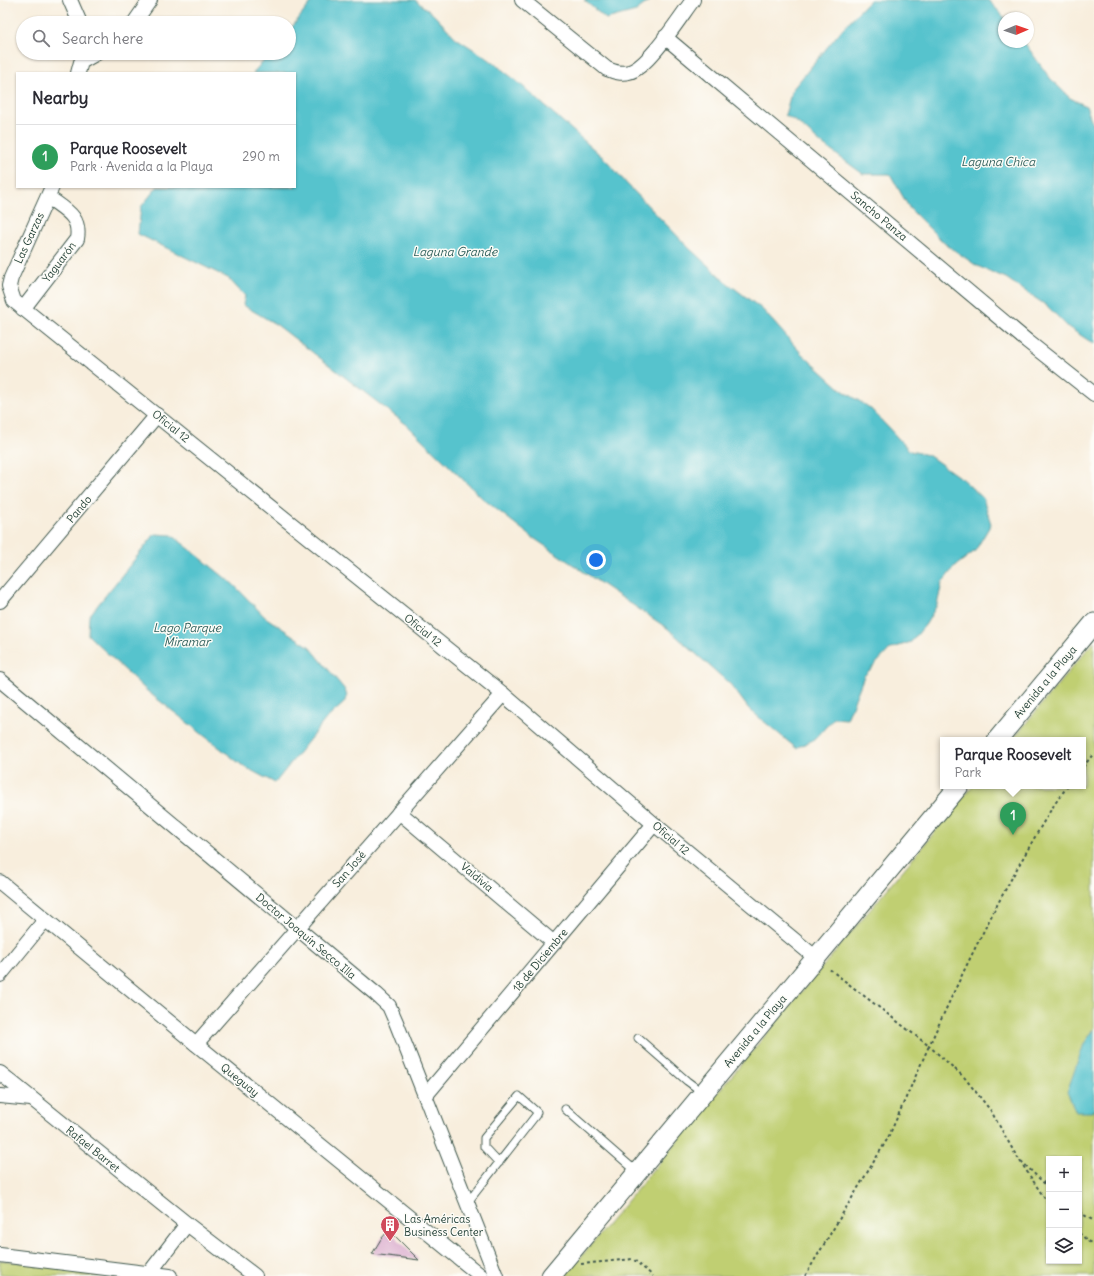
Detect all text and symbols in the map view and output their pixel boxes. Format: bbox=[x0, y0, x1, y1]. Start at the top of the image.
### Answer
north arrow bbox=[998, 12, 1034, 48]
search box bbox=[16, 16, 296, 60]
icon: search bbox=[30, 27, 52, 49]
text: Search here bbox=[62, 29, 143, 48]
text: Nearby bbox=[32, 87, 88, 109]
text: Parque Roosevelt bbox=[70, 139, 187, 158]
text: 1 bbox=[42, 148, 48, 165]
text: 290 m bbox=[242, 148, 280, 165]
water label: Laguna Chica bbox=[961, 154, 1036, 169]
text: Park · Avenida a la Playa bbox=[70, 158, 213, 175]
street label: Sancho Panza bbox=[848, 188, 910, 244]
street label: Las Garzas bbox=[11, 210, 47, 266]
street label: Yaguarón bbox=[39, 239, 79, 285]
water label: Laguna Grande bbox=[413, 244, 499, 259]
street label: Oficial 12 bbox=[149, 407, 193, 445]
street label: Pando bbox=[63, 492, 95, 526]
your location bbox=[586, 550, 606, 570]
street label: Oficial 12 bbox=[401, 611, 445, 649]
water label: Lago Parque Miramar bbox=[153, 620, 223, 649]
street label: Avenida a la Playa bbox=[1011, 643, 1079, 721]
popup bbox=[940, 737, 1086, 789]
text: Parque Roosevelt bbox=[955, 745, 1071, 764]
text: Park bbox=[955, 764, 981, 781]
pin: 1 bbox=[1000, 802, 1026, 835]
street label: Oficial 12 bbox=[649, 818, 693, 858]
street label: San José bbox=[329, 848, 369, 890]
street label: Valdivia bbox=[458, 859, 496, 895]
street label: Doctor Joaquín Secco Illa bbox=[253, 890, 359, 982]
street label: 18 de Diciembre bbox=[509, 925, 571, 995]
street label: Avenida a la Playa bbox=[721, 992, 789, 1070]
street label: Queguay bbox=[218, 1060, 262, 1100]
street label: Rafael Barret bbox=[63, 1123, 123, 1175]
map controls bbox=[1046, 1156, 1082, 1264]
button: + bbox=[1046, 1156, 1082, 1192]
button: − bbox=[1046, 1192, 1082, 1228]
place label: Las Américas Business Center bbox=[404, 1212, 484, 1239]
building icon: Las Américas Business Center bbox=[379, 1214, 401, 1242]
button: layers bbox=[1046, 1228, 1082, 1264]

